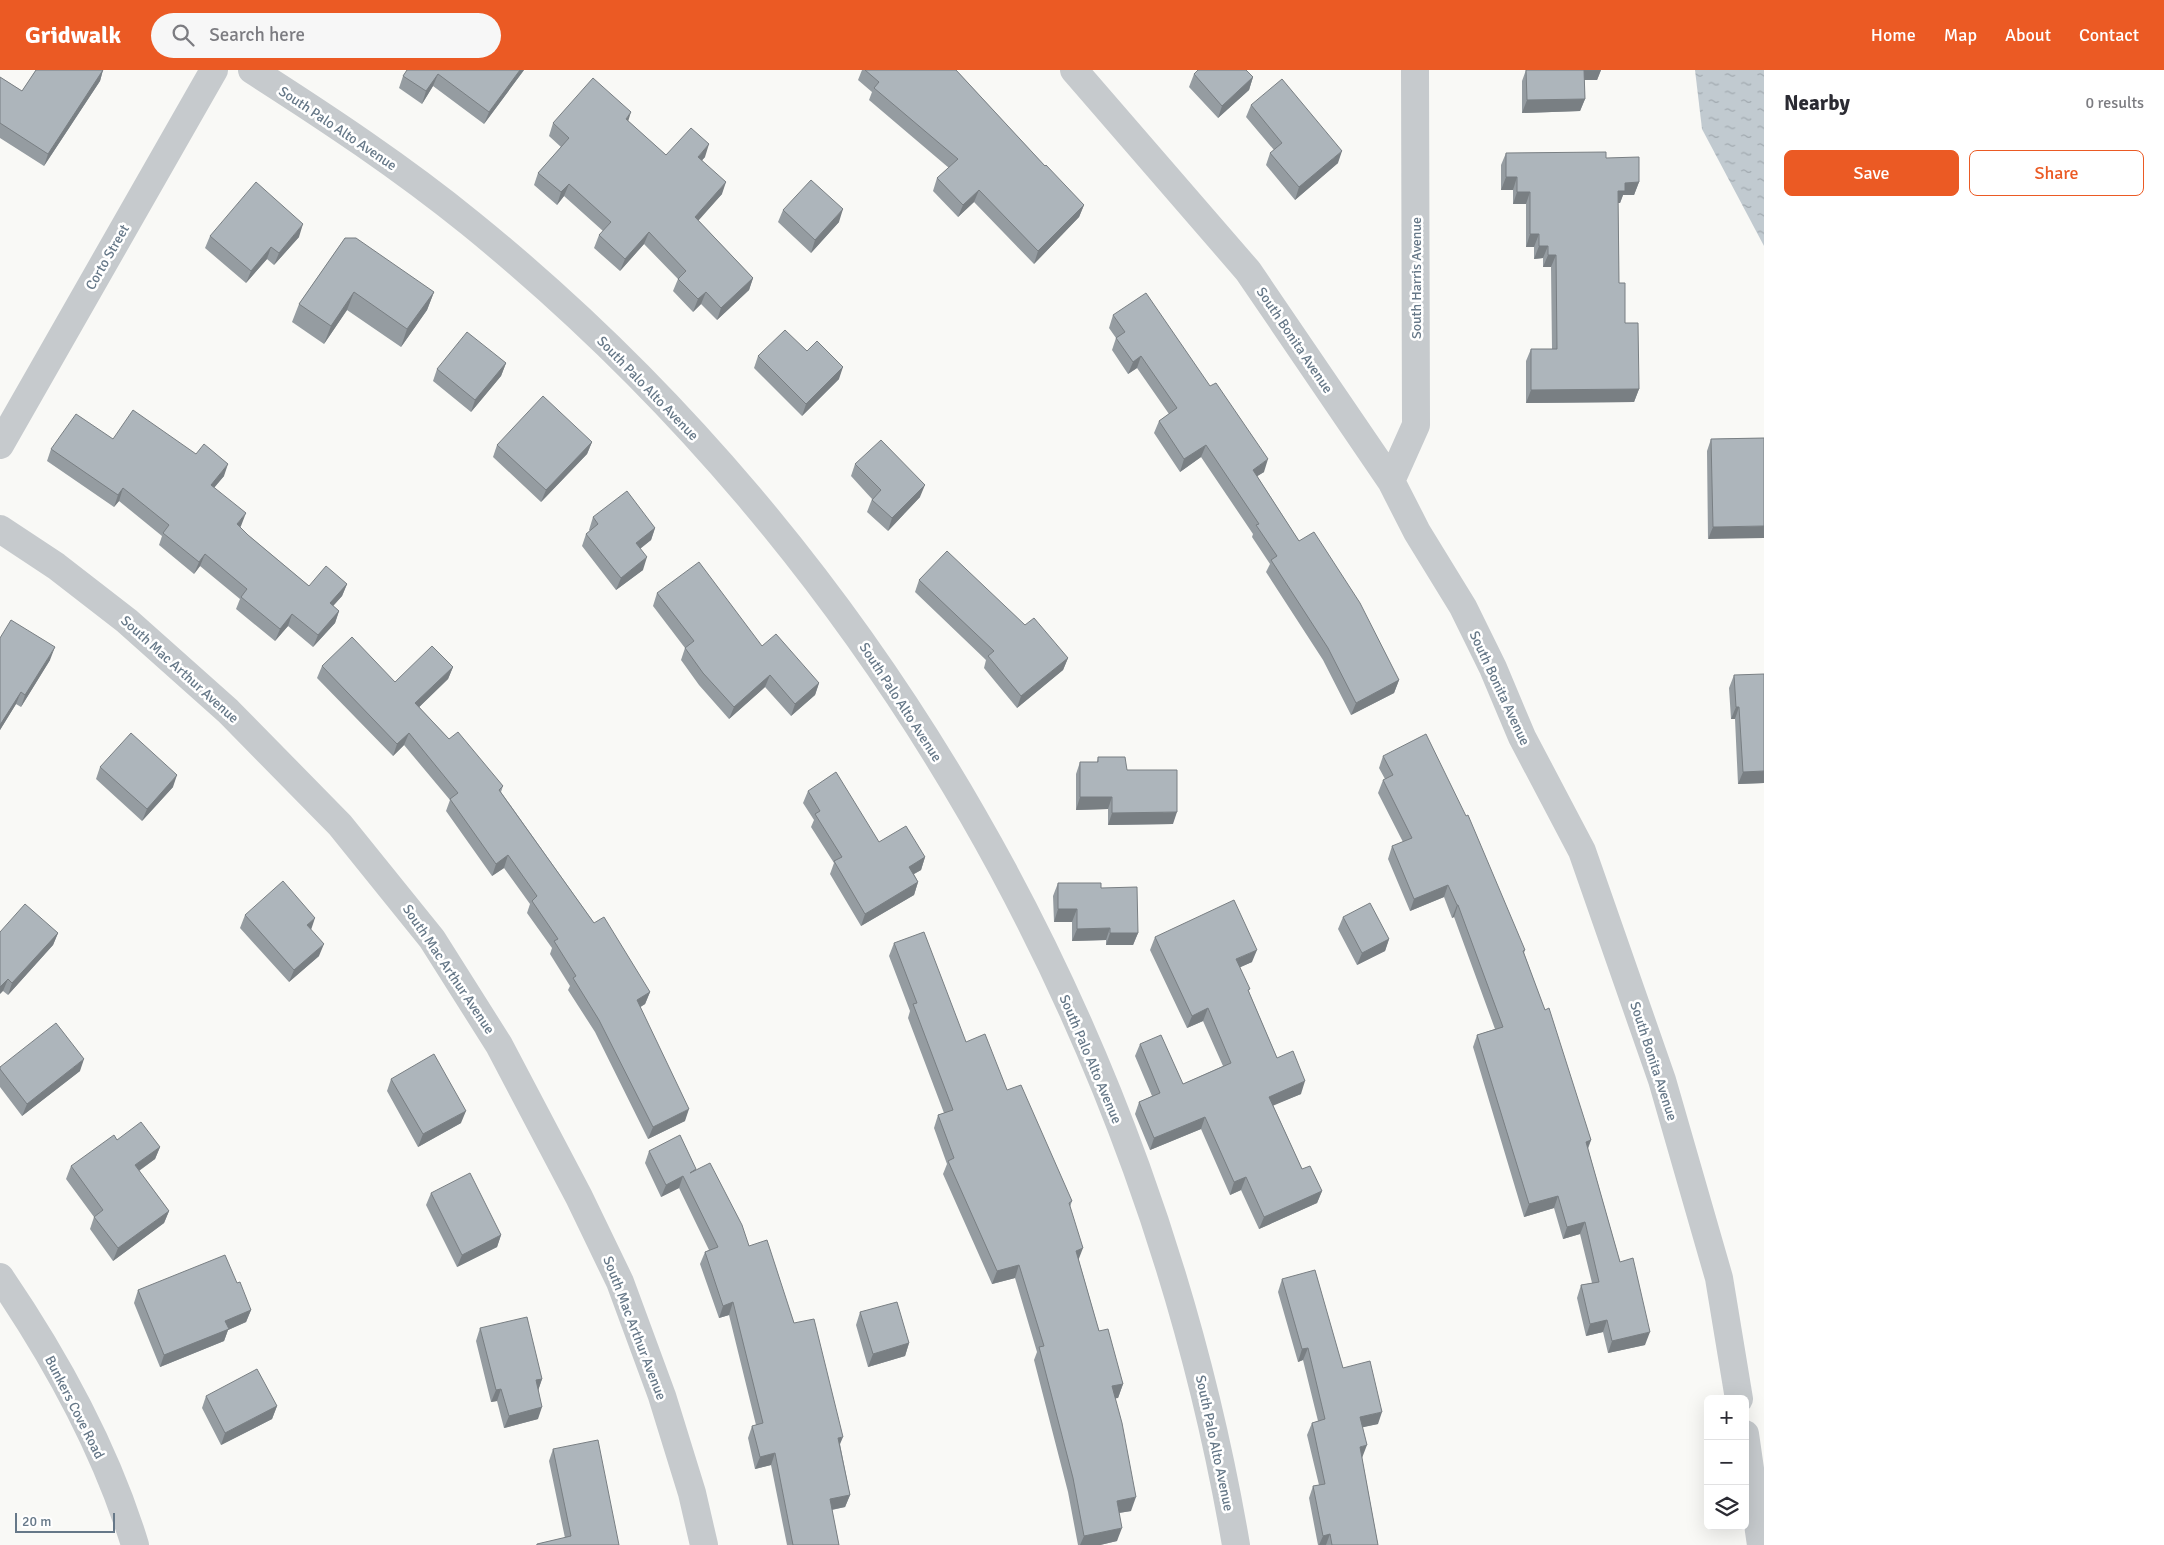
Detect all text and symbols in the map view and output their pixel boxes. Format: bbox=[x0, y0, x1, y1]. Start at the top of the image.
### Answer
search box bbox=[151, 13, 501, 58]
text: Gridwalk bbox=[25, 20, 121, 50]
icon: search bbox=[169, 21, 197, 49]
text: Search here bbox=[209, 23, 305, 47]
text: Home bbox=[1871, 24, 1916, 46]
text: Map bbox=[1944, 24, 1977, 46]
text: About bbox=[2005, 24, 2051, 46]
text: Contact bbox=[2079, 24, 2139, 46]
street label: South Palo Alto Avenue bbox=[276, 83, 400, 174]
text: Nearby bbox=[1784, 90, 1850, 116]
text: 0 results bbox=[2085, 93, 2144, 113]
button: Save bbox=[1784, 150, 1959, 196]
button: Share bbox=[1969, 150, 2144, 196]
street label: South Harris Avenue bbox=[1408, 217, 1425, 339]
street label: Corto Street bbox=[82, 221, 133, 293]
street label: South Bonita Avenue bbox=[1253, 284, 1336, 397]
street label: South Palo Alto Avenue bbox=[593, 333, 702, 444]
street label: South Mac Arthur Avenue bbox=[117, 612, 242, 727]
street label: South Bonita Avenue bbox=[1466, 628, 1534, 748]
street label: South Palo Alto Avenue bbox=[856, 640, 945, 765]
street label: South Mac Arthur Avenue bbox=[399, 901, 498, 1037]
street label: South Palo Alto Avenue bbox=[1056, 992, 1125, 1126]
street label: South Bonita Avenue bbox=[1626, 999, 1681, 1123]
street label: South Mac Arthur Avenue bbox=[599, 1254, 670, 1402]
street label: Bunkers Cove Road bbox=[41, 1353, 108, 1462]
street label: South Palo Alto Avenue bbox=[1192, 1374, 1237, 1513]
map controls bbox=[1704, 1395, 1749, 1530]
button: + bbox=[1704, 1395, 1749, 1440]
button: − bbox=[1704, 1440, 1749, 1485]
button: layers bbox=[1704, 1485, 1749, 1530]
scale bar bbox=[15, 1510, 115, 1533]
text: 20 m bbox=[22, 1513, 51, 1530]

